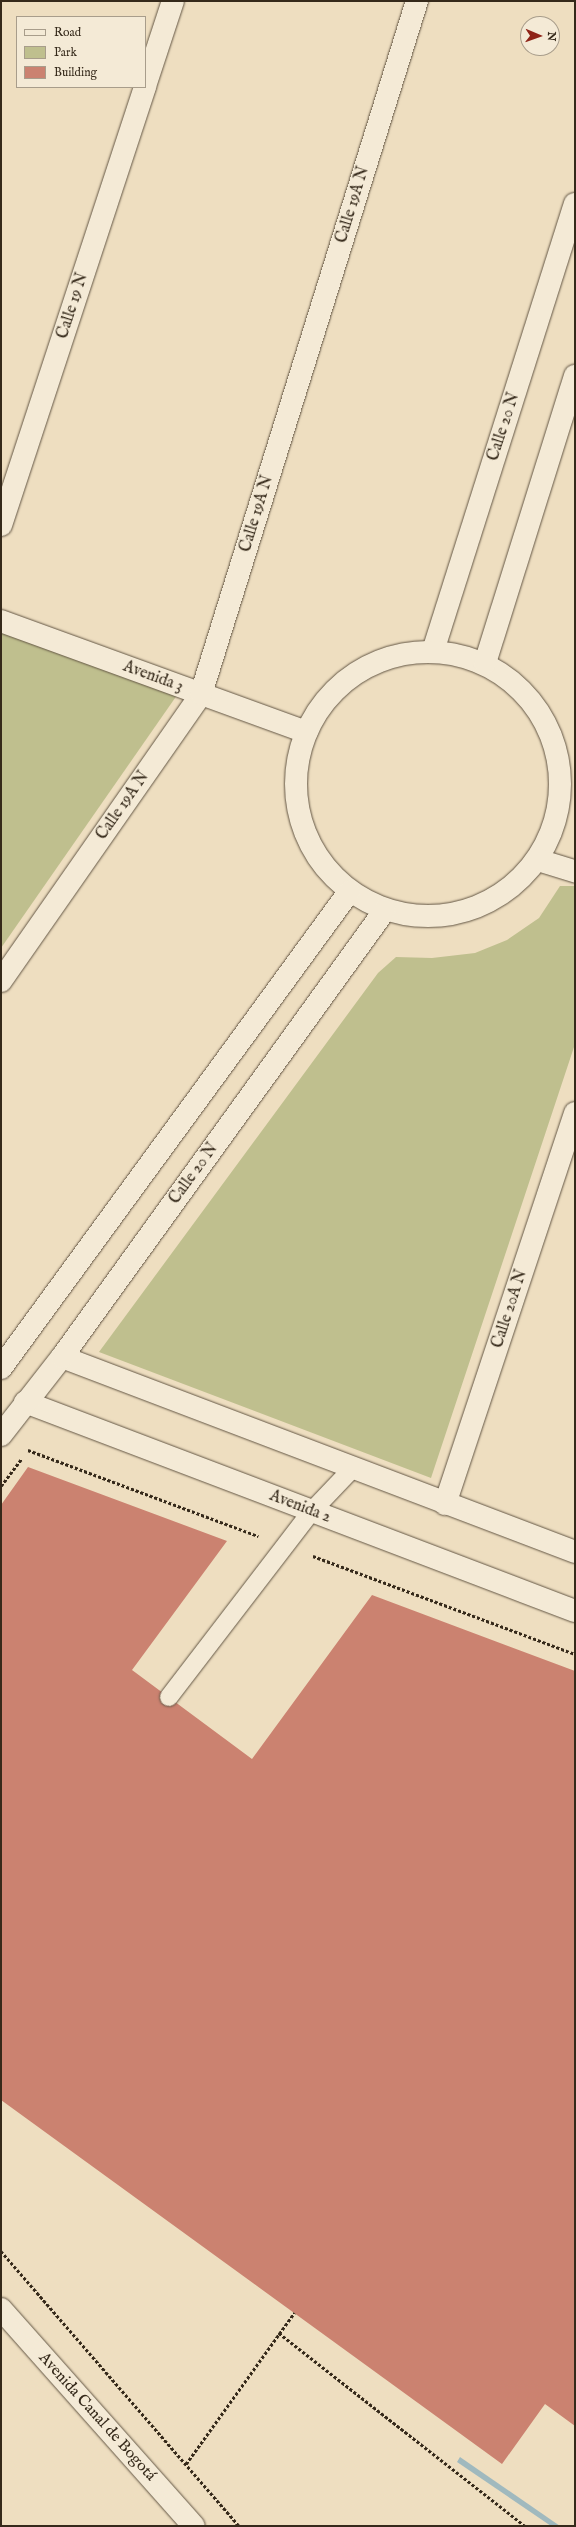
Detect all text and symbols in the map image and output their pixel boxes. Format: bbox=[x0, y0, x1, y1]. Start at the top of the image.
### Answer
legend bbox=[16, 16, 146, 88]
north arrow bbox=[520, 16, 560, 56]
text: Road bbox=[54, 25, 81, 40]
text: N bbox=[544, 31, 558, 41]
text: Park bbox=[54, 45, 77, 60]
text: Building bbox=[54, 65, 97, 80]
street label: Calle 19A N bbox=[332, 164, 374, 246]
street label: Calle 19 N bbox=[53, 271, 93, 341]
street label: Calle 20 N bbox=[484, 390, 524, 464]
street label: Calle 19A N bbox=[236, 473, 278, 555]
street label: Avenida 3 bbox=[120, 657, 186, 697]
street label: Calle 19A N bbox=[92, 768, 154, 844]
street label: Calle 20 N bbox=[165, 1140, 223, 1208]
street label: Calle 20A N bbox=[488, 1267, 532, 1351]
street label: Avenida 2 bbox=[267, 1487, 333, 1527]
street label: Avenida Canal de Bogotá bbox=[34, 2349, 160, 2485]

